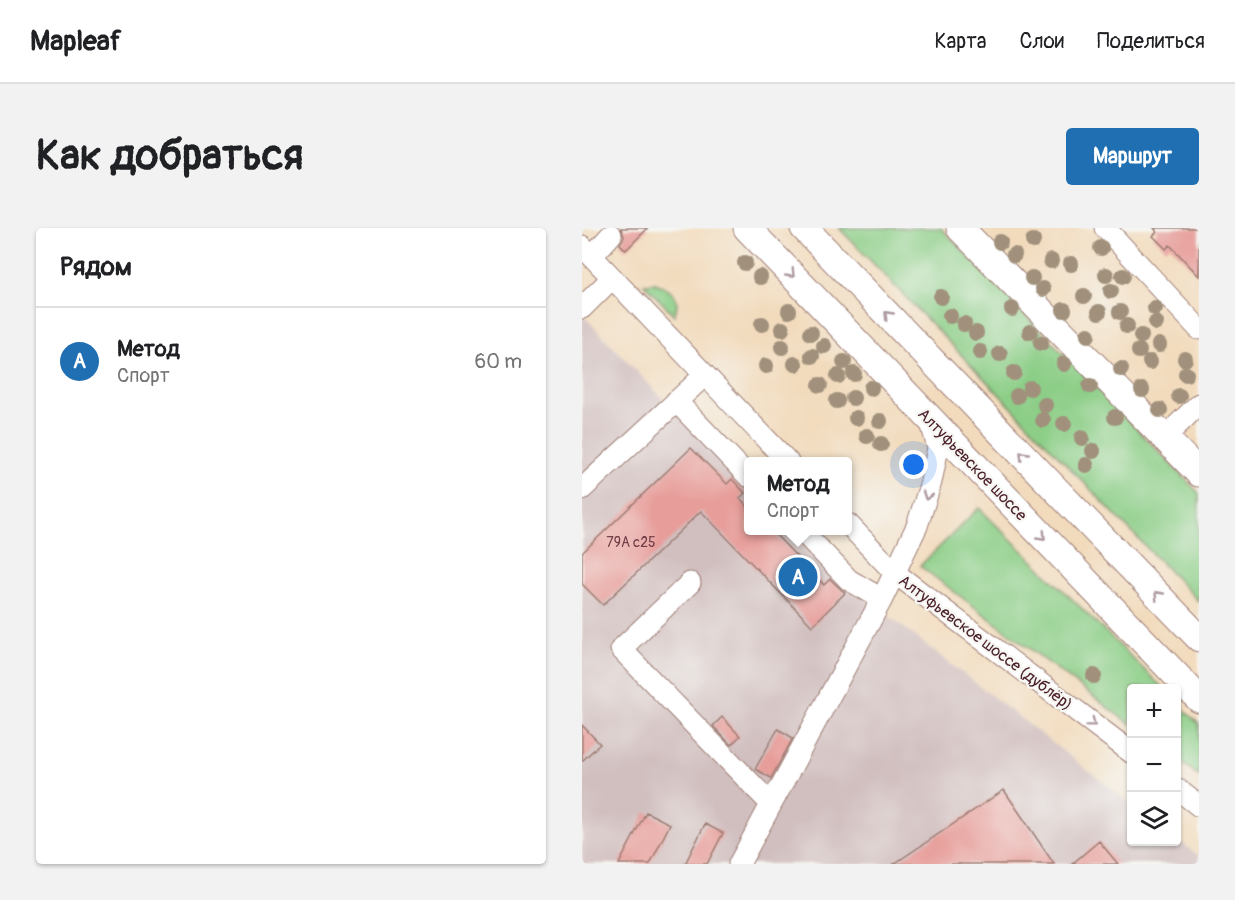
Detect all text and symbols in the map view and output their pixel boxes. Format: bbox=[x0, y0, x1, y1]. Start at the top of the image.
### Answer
text: Mapleaf bbox=[30, 24, 121, 59]
text: Карта bbox=[934, 28, 986, 55]
text: Слои bbox=[1019, 28, 1064, 55]
text: Поделиться bbox=[1097, 28, 1205, 55]
button: Маршрут bbox=[1066, 128, 1199, 185]
text: Как добраться bbox=[36, 130, 303, 182]
text: Рядом bbox=[60, 251, 132, 283]
one-way arrow bbox=[784, 267, 795, 277]
one-way arrow bbox=[884, 311, 895, 322]
text: Метод bbox=[117, 335, 180, 363]
text: A bbox=[73, 349, 86, 374]
text: 60 m bbox=[475, 349, 522, 374]
text: Спорт bbox=[117, 363, 170, 388]
street label: Алтуфьевское шоссе bbox=[914, 404, 1031, 525]
your location bbox=[899, 450, 928, 479]
one-way arrow bbox=[1019, 452, 1030, 462]
popup bbox=[744, 457, 852, 535]
text: Метод bbox=[767, 470, 829, 498]
one-way arrow bbox=[922, 490, 934, 501]
text: Спорт bbox=[767, 498, 819, 523]
one-way arrow bbox=[1035, 529, 1046, 539]
house number: 79А с25 bbox=[606, 534, 656, 551]
pin: A bbox=[778, 554, 818, 600]
street label: Алтуфьевское шоссе (дублёр) bbox=[894, 571, 1076, 715]
one-way arrow bbox=[1155, 592, 1166, 603]
map controls bbox=[1127, 684, 1181, 846]
button: + bbox=[1127, 684, 1181, 738]
one-way arrow bbox=[1085, 715, 1096, 726]
button: − bbox=[1127, 738, 1181, 792]
button: layers bbox=[1127, 792, 1181, 846]

